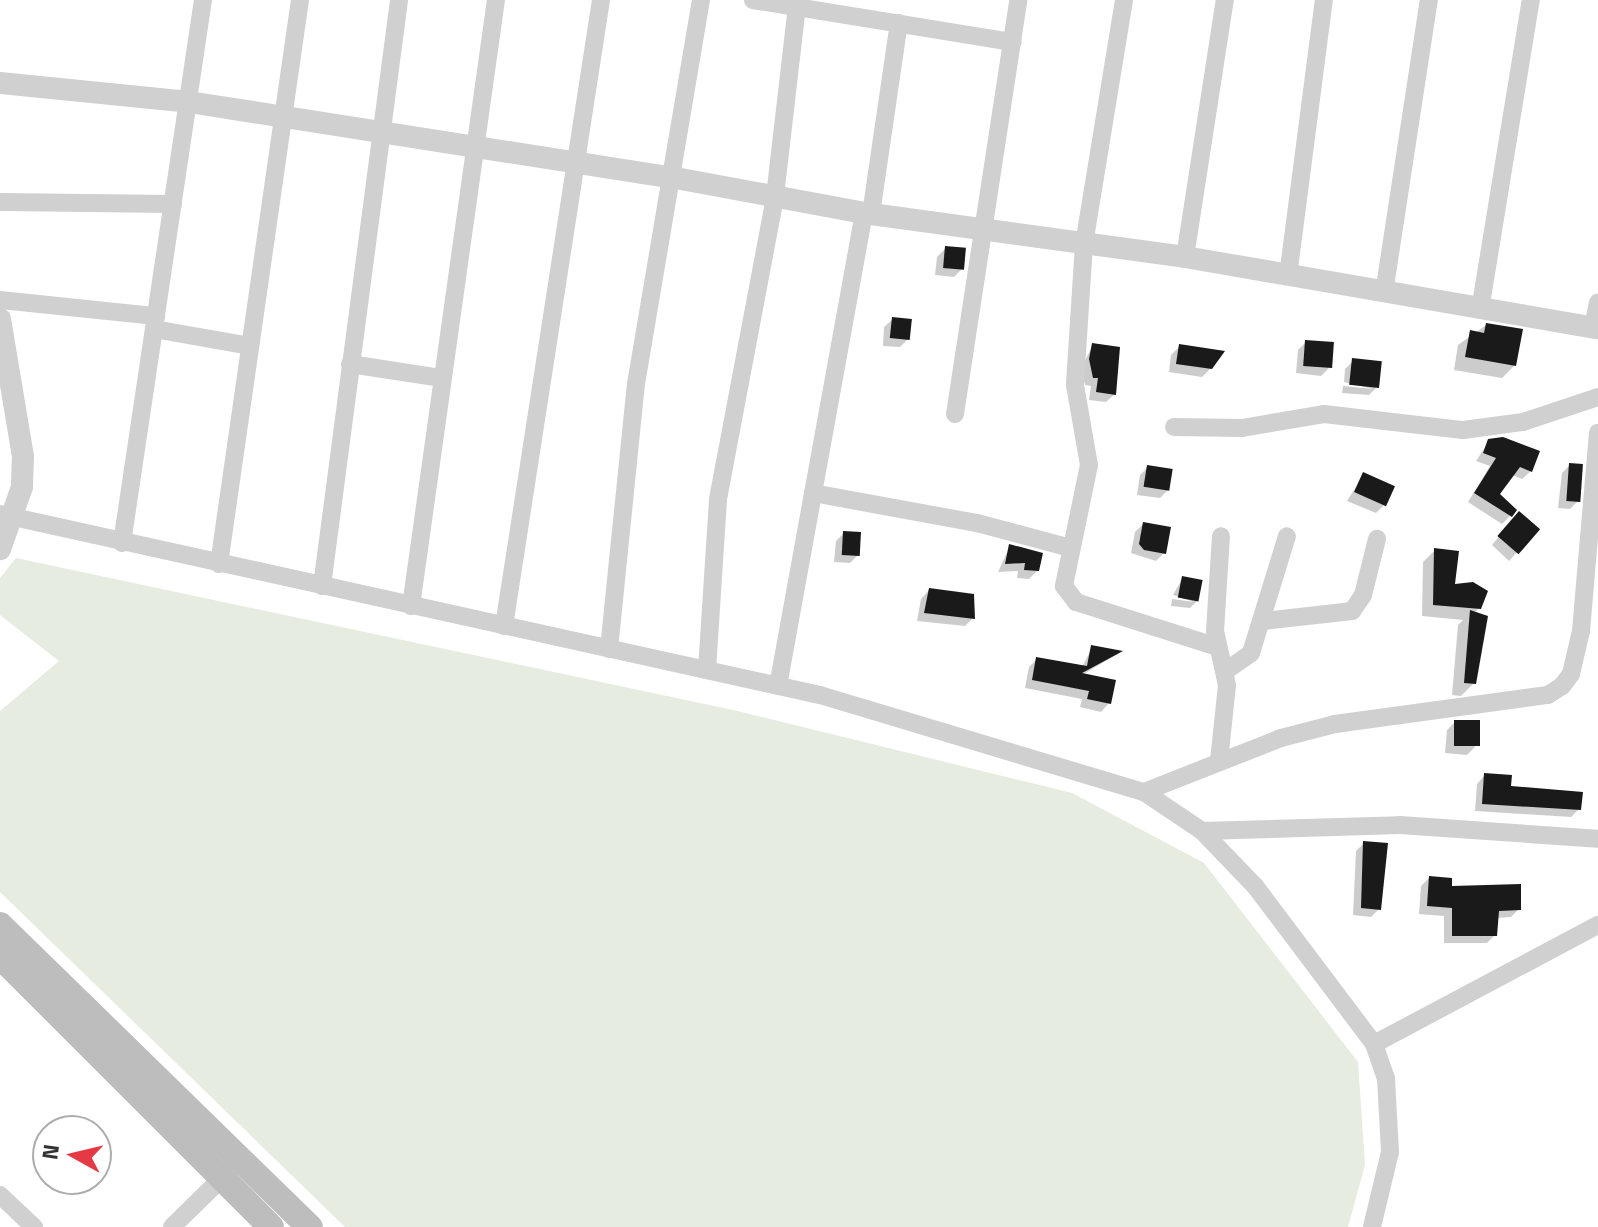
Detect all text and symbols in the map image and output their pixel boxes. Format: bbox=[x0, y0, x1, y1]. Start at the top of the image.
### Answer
north arrow bbox=[32, 1115, 112, 1195]
text: N bbox=[32, 1142, 68, 1162]

